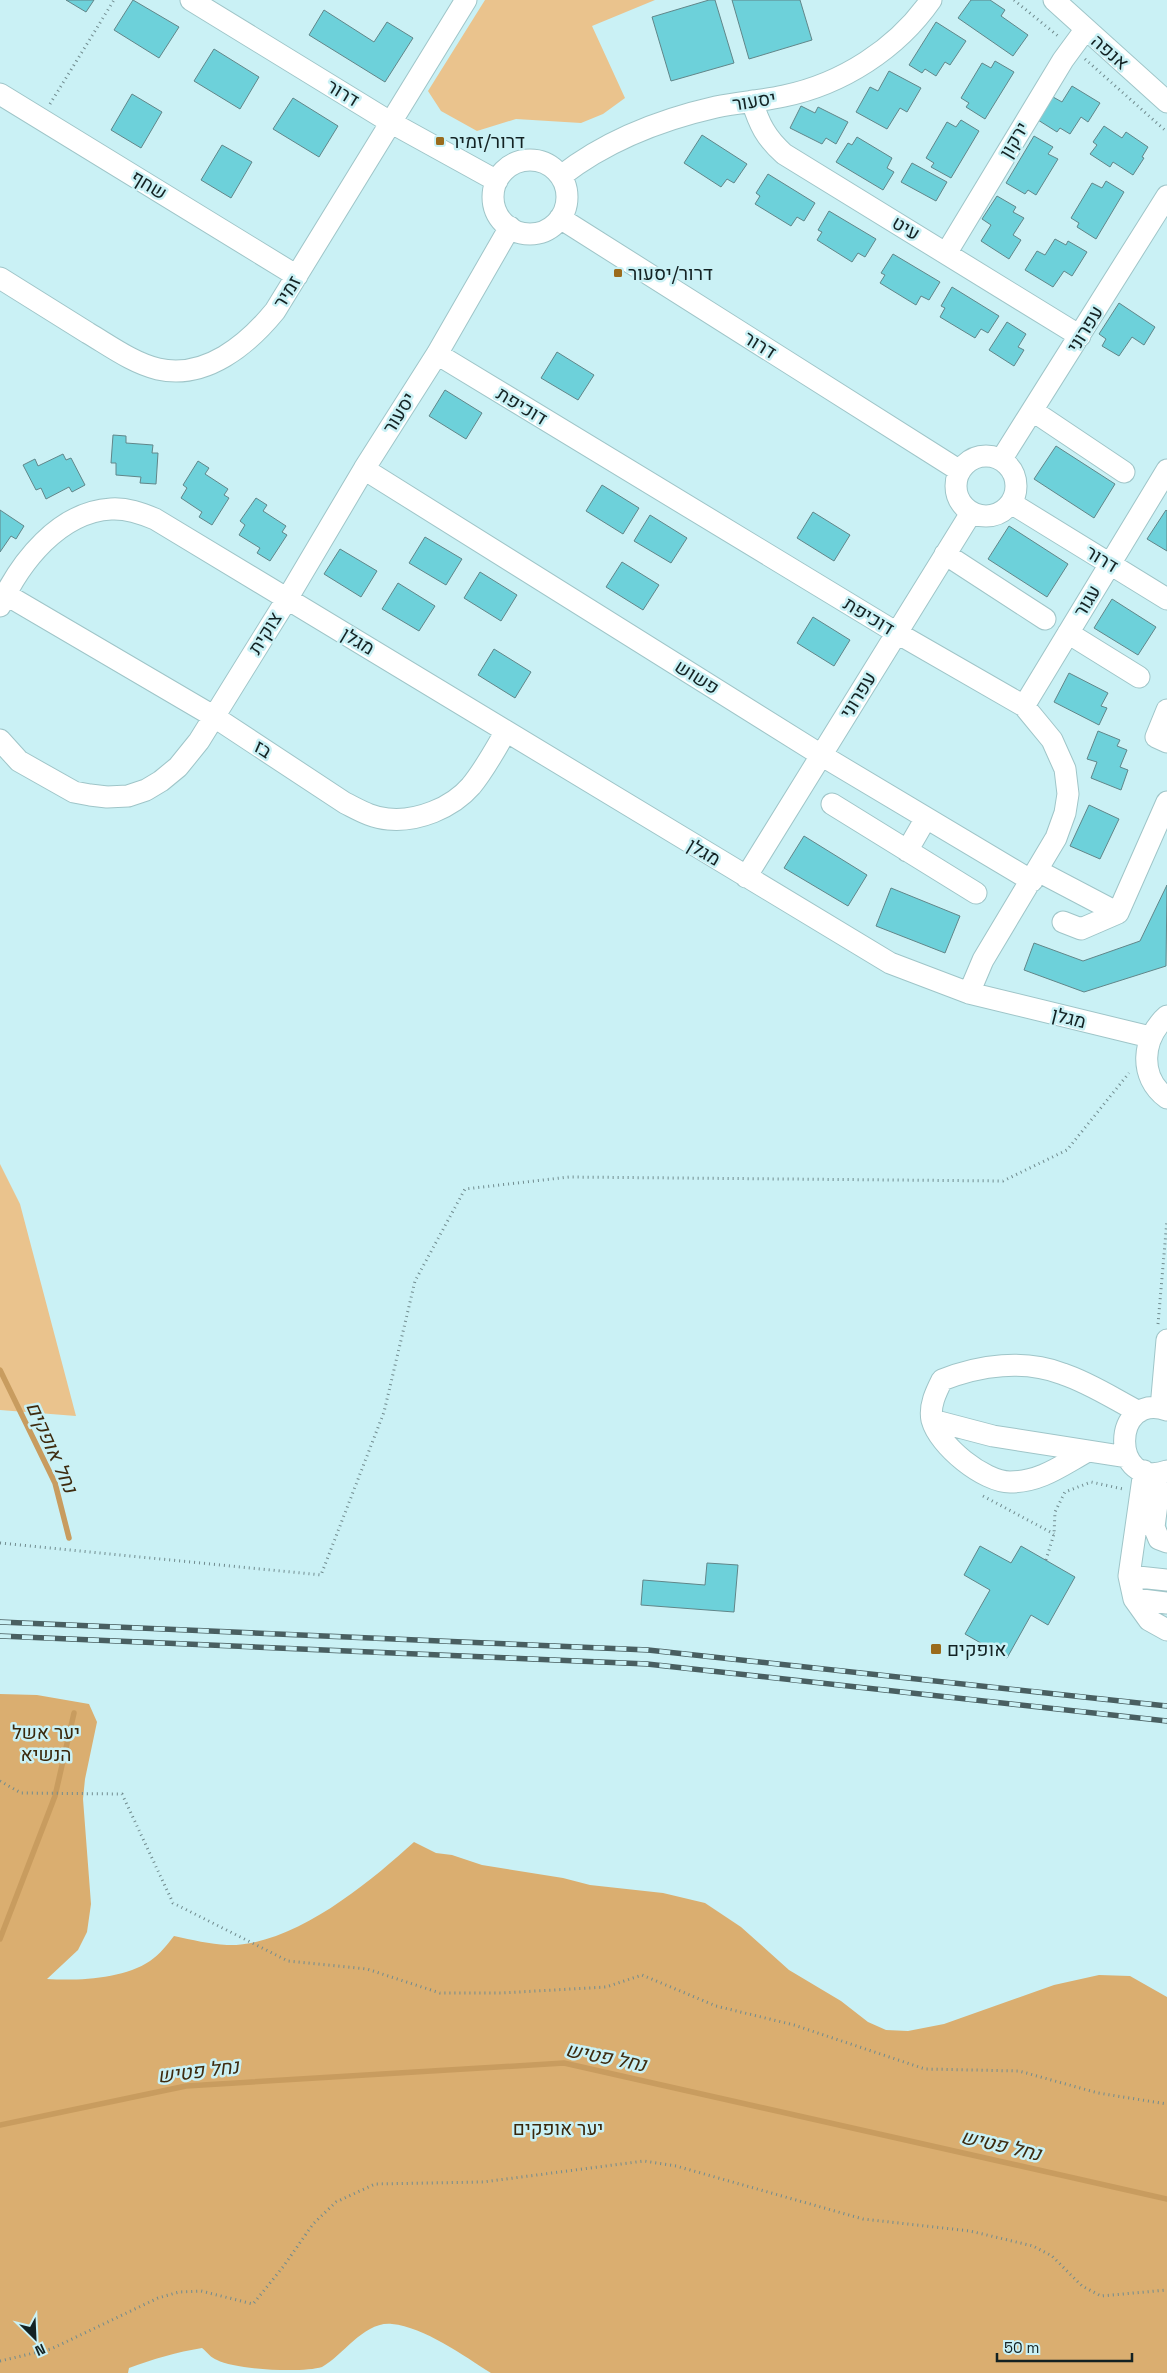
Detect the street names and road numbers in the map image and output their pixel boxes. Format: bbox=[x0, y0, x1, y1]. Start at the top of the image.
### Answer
street label: אנפה bbox=[1086, 29, 1134, 75]
street label: דרור bbox=[322, 73, 364, 113]
street label: יסעור bbox=[730, 85, 778, 117]
street label: ירקון bbox=[994, 117, 1034, 163]
street label: שחף bbox=[126, 165, 172, 205]
street label: עיט bbox=[887, 210, 925, 246]
street label: זמיר bbox=[267, 271, 307, 313]
street label: עפרוני bbox=[1061, 301, 1109, 357]
street label: דרור bbox=[739, 325, 781, 365]
street label: דוכיפת bbox=[492, 381, 552, 431]
street label: יסעור bbox=[377, 388, 421, 438]
street label: דרור bbox=[1081, 539, 1123, 579]
street label: עגור bbox=[1068, 580, 1106, 622]
street label: דוכיפת bbox=[839, 591, 899, 641]
street label: צוקית bbox=[242, 607, 288, 659]
street label: מגלן bbox=[337, 621, 379, 661]
street label: פשוש bbox=[670, 654, 724, 700]
street label: עפרוני bbox=[834, 667, 882, 723]
street label: בז bbox=[249, 734, 277, 764]
street label: מגלן bbox=[683, 832, 725, 872]
street label: מגלן bbox=[1049, 1002, 1089, 1034]

